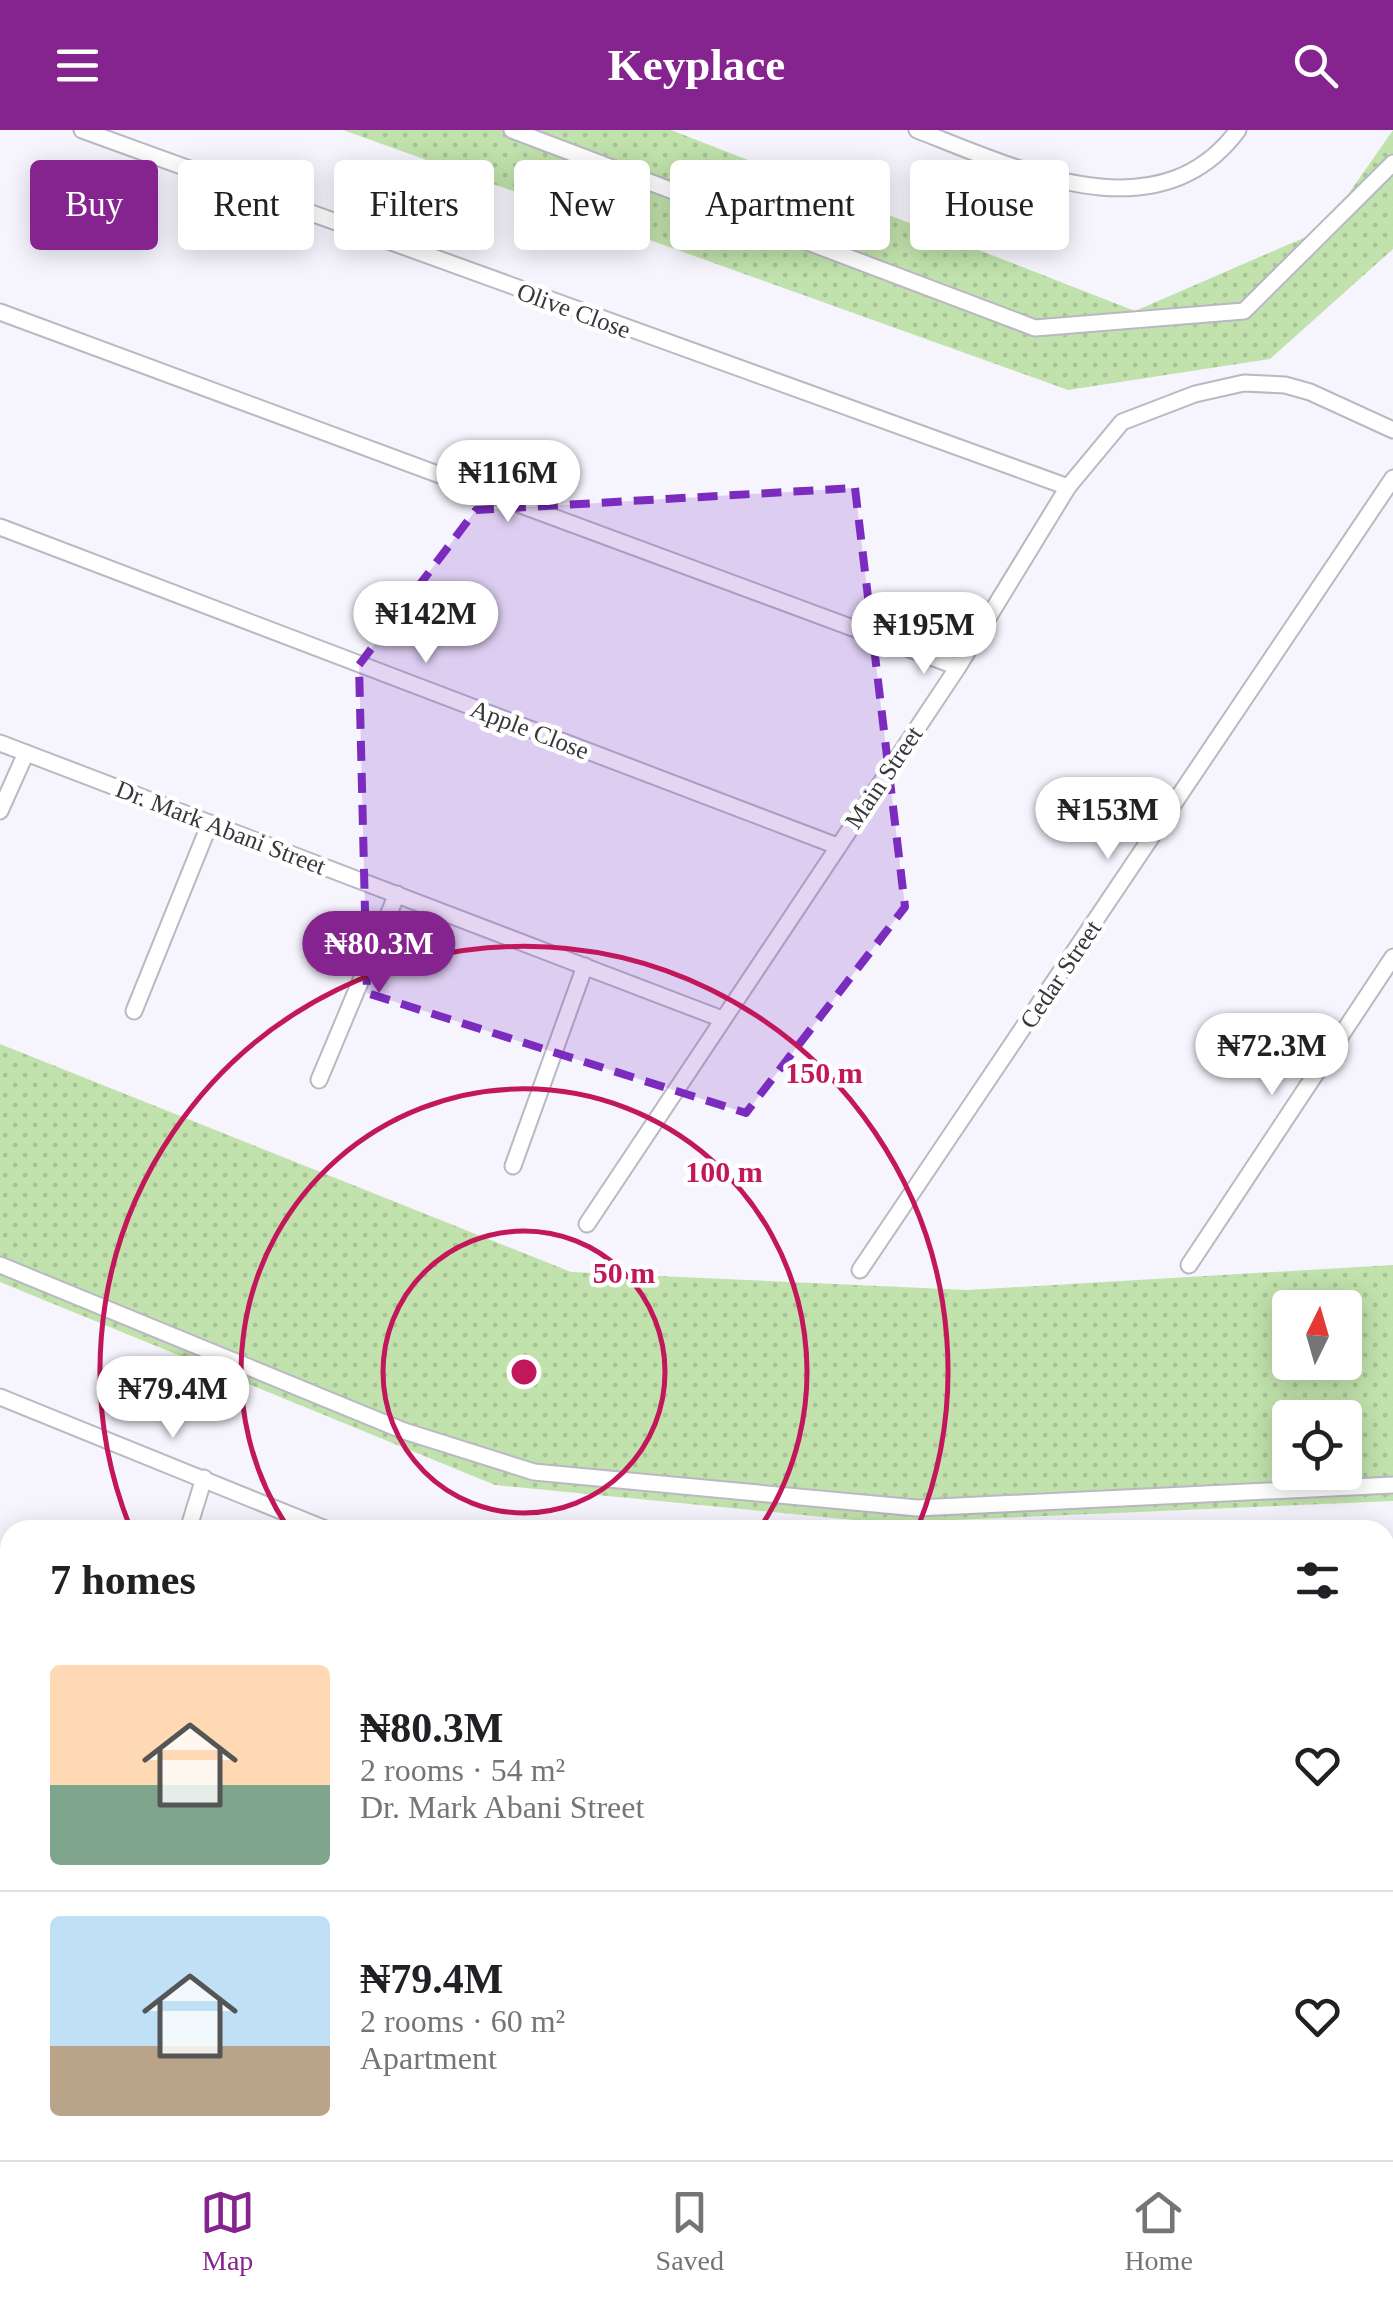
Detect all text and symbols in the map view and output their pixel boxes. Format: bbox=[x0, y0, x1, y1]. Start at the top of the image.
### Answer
icon: menu bbox=[50, 38, 105, 93]
icon: search bbox=[1288, 38, 1343, 93]
text: Keyplace bbox=[608, 40, 785, 90]
chip: Buy bbox=[30, 160, 158, 250]
chip: Rent bbox=[178, 160, 314, 250]
chip: Filters bbox=[334, 160, 494, 250]
chip: New bbox=[514, 160, 650, 250]
chip: Apartment bbox=[670, 160, 890, 250]
chip: House bbox=[910, 160, 1069, 250]
street label: Olive Close bbox=[513, 277, 634, 343]
pin: ₦116M bbox=[438, 440, 578, 525]
text: ₦116M bbox=[458, 454, 558, 490]
pin: ₦142M bbox=[356, 581, 496, 666]
pin: ₦195M bbox=[854, 592, 994, 677]
text: ₦142M bbox=[375, 595, 477, 631]
text: ₦195M bbox=[873, 606, 975, 642]
street label: Apple Close bbox=[467, 695, 593, 764]
street label: Main Street bbox=[839, 721, 927, 833]
street label: Dr. Mark Abani Street bbox=[112, 775, 329, 880]
pin: ₦153M bbox=[1038, 777, 1178, 862]
text: ₦153M bbox=[1057, 791, 1159, 827]
pin: ₦80.3M bbox=[298, 911, 460, 996]
street label: Cedar Street bbox=[1014, 915, 1106, 1033]
text: ₦80.3M bbox=[324, 925, 434, 961]
pin: ₦72.3M bbox=[1191, 1013, 1353, 1098]
text: ₦72.3M bbox=[1217, 1027, 1327, 1063]
text: 150 m bbox=[785, 1056, 863, 1089]
text: 100 m bbox=[685, 1155, 763, 1188]
text: 50 m bbox=[593, 1256, 655, 1289]
north arrow bbox=[1272, 1290, 1362, 1380]
map controls bbox=[1272, 1290, 1362, 1490]
centre of rings bbox=[506, 1354, 542, 1390]
pin: ₦79.4M bbox=[92, 1356, 254, 1441]
text: ₦79.4M bbox=[118, 1370, 228, 1406]
button: locate bbox=[1272, 1400, 1362, 1490]
icon: filters bbox=[1290, 1553, 1345, 1608]
text: 7 homes bbox=[50, 1557, 196, 1603]
icon: home bbox=[130, 1705, 250, 1825]
text: ₦80.3M bbox=[360, 1705, 503, 1751]
icon: heart bbox=[1290, 1738, 1345, 1793]
text: 2 rooms · 54 m² bbox=[360, 1752, 565, 1788]
text: Dr. Mark Abani Street bbox=[360, 1789, 644, 1825]
icon: home bbox=[130, 1956, 250, 2076]
text: ₦79.4M bbox=[360, 1956, 503, 2002]
icon: heart bbox=[1290, 1989, 1345, 2044]
text: 2 rooms · 60 m² bbox=[360, 2003, 565, 2039]
text: Apartment bbox=[360, 2040, 497, 2076]
tab: Map bbox=[200, 2185, 255, 2277]
tab: Saved bbox=[656, 2185, 724, 2277]
tab: Home bbox=[1124, 2185, 1193, 2277]

